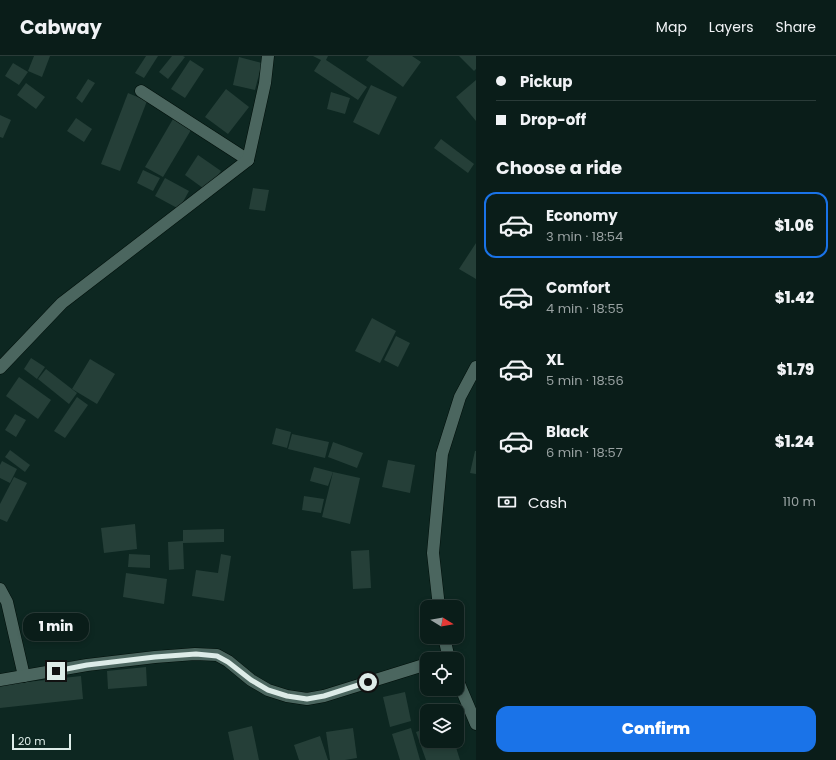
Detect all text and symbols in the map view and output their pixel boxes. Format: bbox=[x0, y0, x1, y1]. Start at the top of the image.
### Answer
text: Cabway bbox=[20, 14, 102, 41]
text: Map bbox=[656, 17, 687, 37]
text: Layers bbox=[709, 17, 753, 37]
text: Share bbox=[775, 17, 816, 37]
text: Pickup bbox=[520, 71, 572, 92]
text: Drop-off bbox=[520, 109, 586, 130]
text: Choose a ride bbox=[496, 155, 622, 180]
text: Economy bbox=[546, 205, 618, 226]
icon: car bbox=[498, 207, 534, 243]
text: $1.06 bbox=[774, 215, 814, 236]
text: 3 min · 18:54 bbox=[546, 227, 623, 246]
text: Comfort bbox=[546, 277, 610, 298]
icon: car bbox=[498, 279, 534, 315]
text: $1.42 bbox=[775, 287, 814, 308]
text: 4 min · 18:55 bbox=[546, 299, 624, 318]
text: XL bbox=[546, 349, 564, 370]
icon: car bbox=[498, 351, 534, 387]
text: $1.79 bbox=[777, 359, 814, 380]
text: 5 min · 18:56 bbox=[546, 371, 624, 390]
text: Black bbox=[546, 421, 589, 442]
icon: car bbox=[498, 423, 534, 459]
text: $1.24 bbox=[775, 431, 814, 452]
text: 6 min · 18:57 bbox=[546, 443, 623, 462]
icon: cash bbox=[496, 491, 518, 513]
text: Cash bbox=[528, 492, 567, 513]
text: 110 m bbox=[783, 492, 816, 511]
north arrow bbox=[420, 600, 464, 644]
map controls bbox=[420, 600, 464, 748]
callout: 1 min bbox=[23, 613, 89, 641]
text: 1 min bbox=[39, 617, 73, 636]
button: locate bbox=[420, 652, 464, 696]
route end bbox=[47, 662, 65, 680]
route start bbox=[359, 673, 377, 691]
button: layers bbox=[420, 704, 464, 748]
button: Confirm bbox=[496, 706, 816, 752]
scale bar bbox=[12, 732, 71, 751]
text: 20 m bbox=[18, 733, 46, 749]

